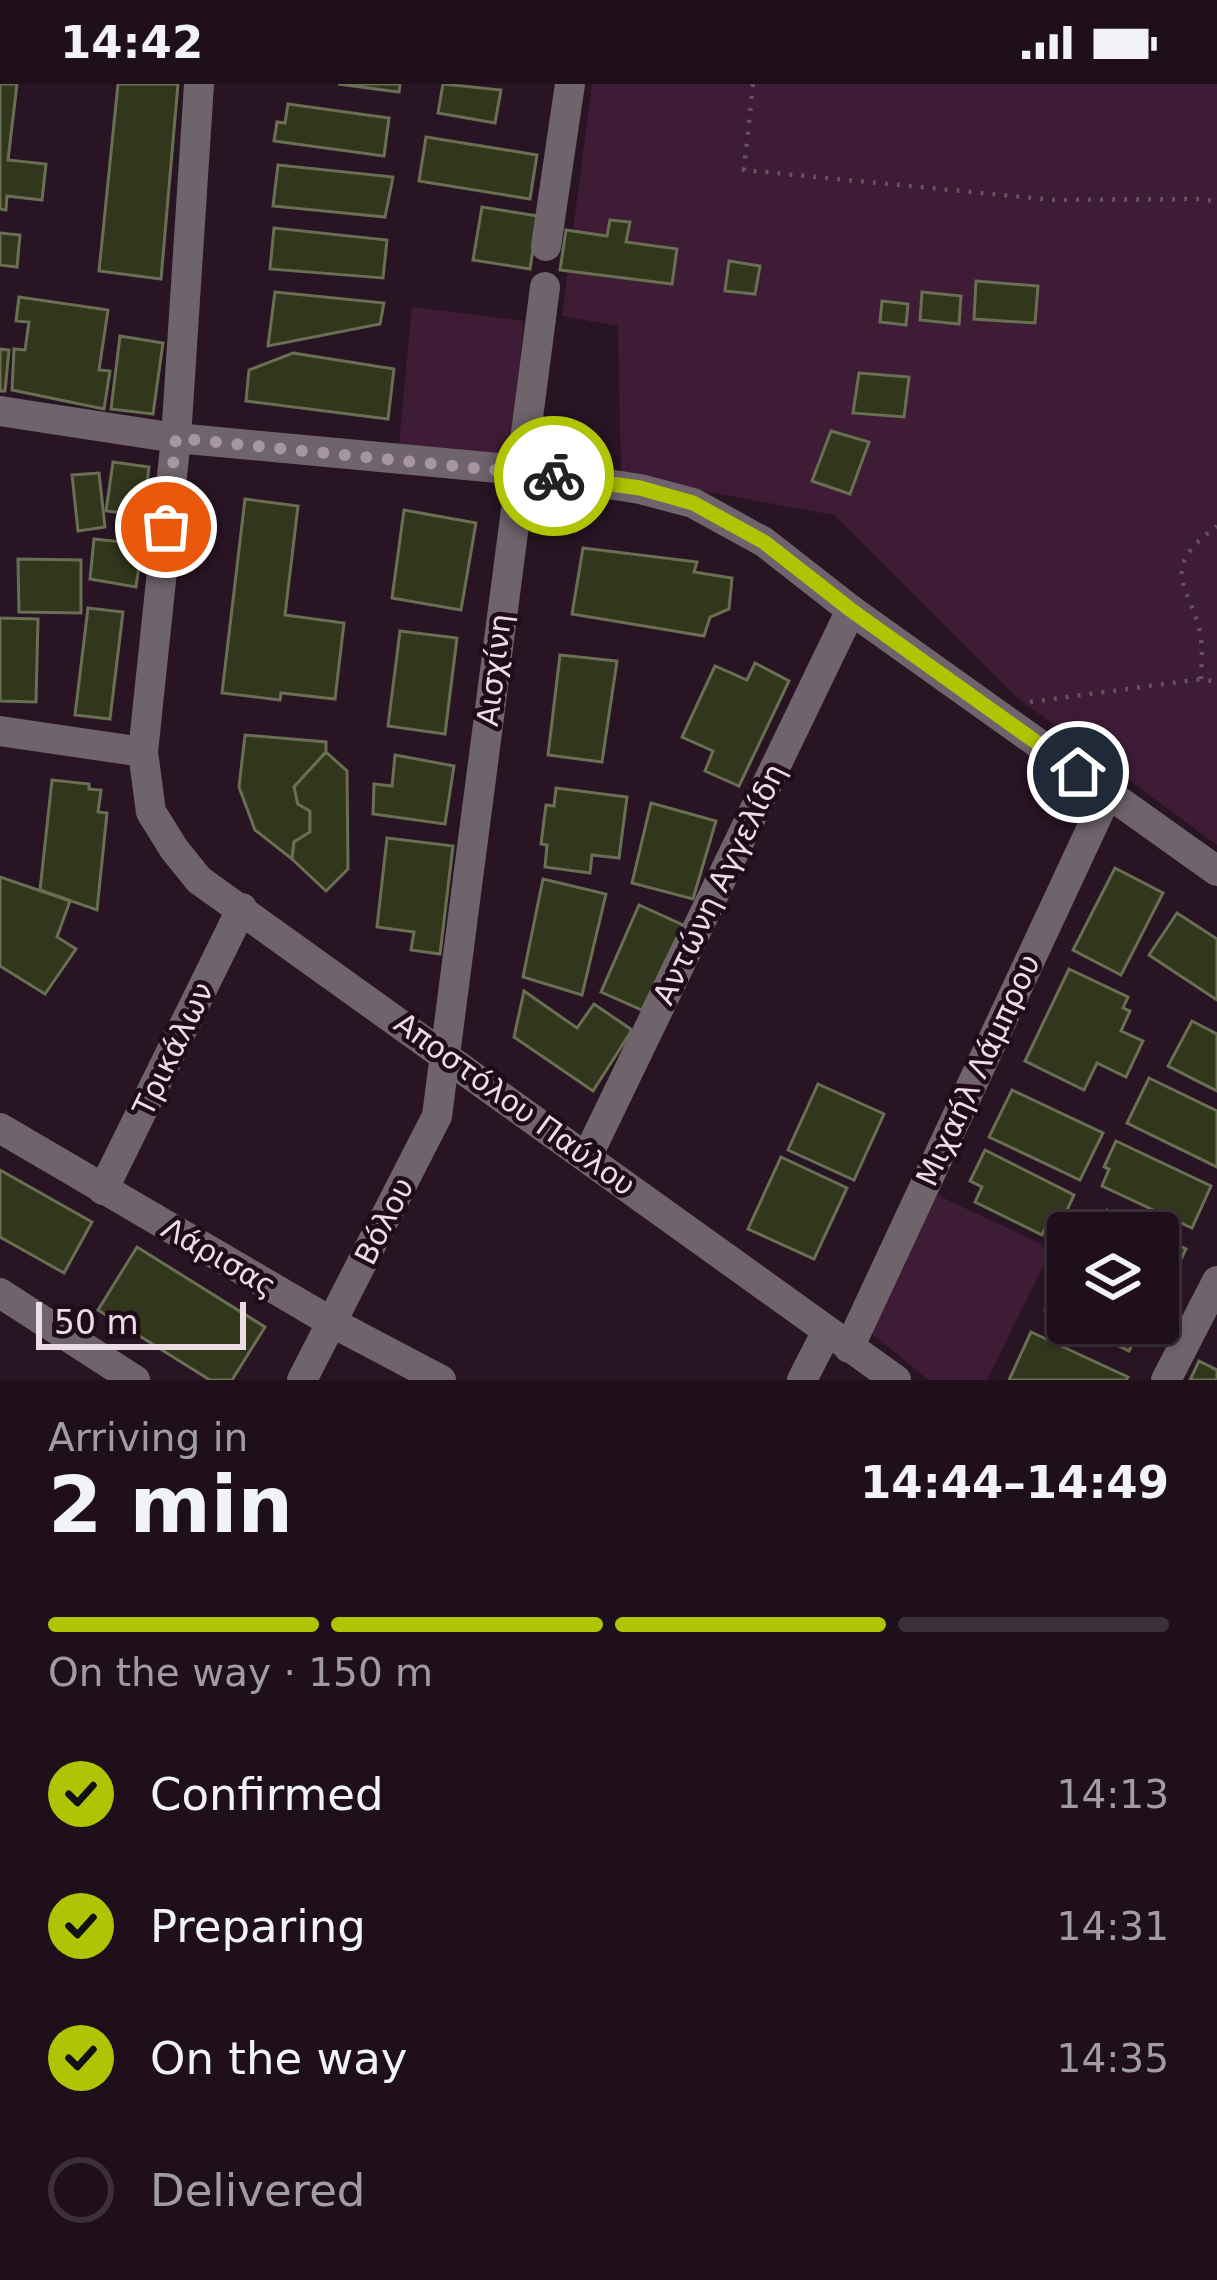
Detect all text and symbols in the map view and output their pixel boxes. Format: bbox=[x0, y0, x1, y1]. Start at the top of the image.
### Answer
text: 14:42 bbox=[60, 16, 203, 69]
courier bbox=[494, 416, 614, 536]
icon: bike bbox=[521, 443, 587, 509]
pin bbox=[115, 476, 217, 578]
icon: bag bbox=[133, 494, 199, 560]
street label: Αισχίνη bbox=[470, 612, 518, 728]
pin bbox=[1027, 721, 1129, 823]
icon: home bbox=[1045, 739, 1111, 805]
street label: Αντώνη Αγγελίδη bbox=[646, 758, 792, 1010]
street label: Μιχαήλ Λάμπρου bbox=[909, 949, 1047, 1191]
street label: Τρικάλων bbox=[125, 976, 220, 1123]
street label: Αποστόλου Παύλου bbox=[388, 1005, 642, 1203]
street label: Βόλου bbox=[347, 1172, 421, 1270]
street label: Λάρισας bbox=[156, 1210, 282, 1304]
map controls bbox=[1047, 1212, 1179, 1344]
button: layers bbox=[1047, 1212, 1179, 1344]
scale bar bbox=[36, 1296, 246, 1349]
text: 50 m bbox=[54, 1303, 139, 1342]
text: Arriving in bbox=[48, 1415, 248, 1460]
text: 14:44–14:49 bbox=[860, 1456, 1169, 1509]
text: 2 min bbox=[48, 1460, 293, 1550]
text: On the way · 150 m bbox=[48, 1650, 433, 1695]
icon: check bbox=[48, 1761, 114, 1827]
text: Confirmed bbox=[150, 1768, 384, 1821]
text: 14:13 bbox=[1057, 1772, 1169, 1817]
icon: check bbox=[48, 1893, 114, 1959]
text: Preparing bbox=[150, 1900, 366, 1953]
text: 14:31 bbox=[1057, 1904, 1169, 1949]
icon: check bbox=[48, 2025, 114, 2091]
text: On the way bbox=[150, 2032, 407, 2085]
text: 14:35 bbox=[1057, 2036, 1169, 2081]
text: Delivered bbox=[150, 2164, 365, 2217]

